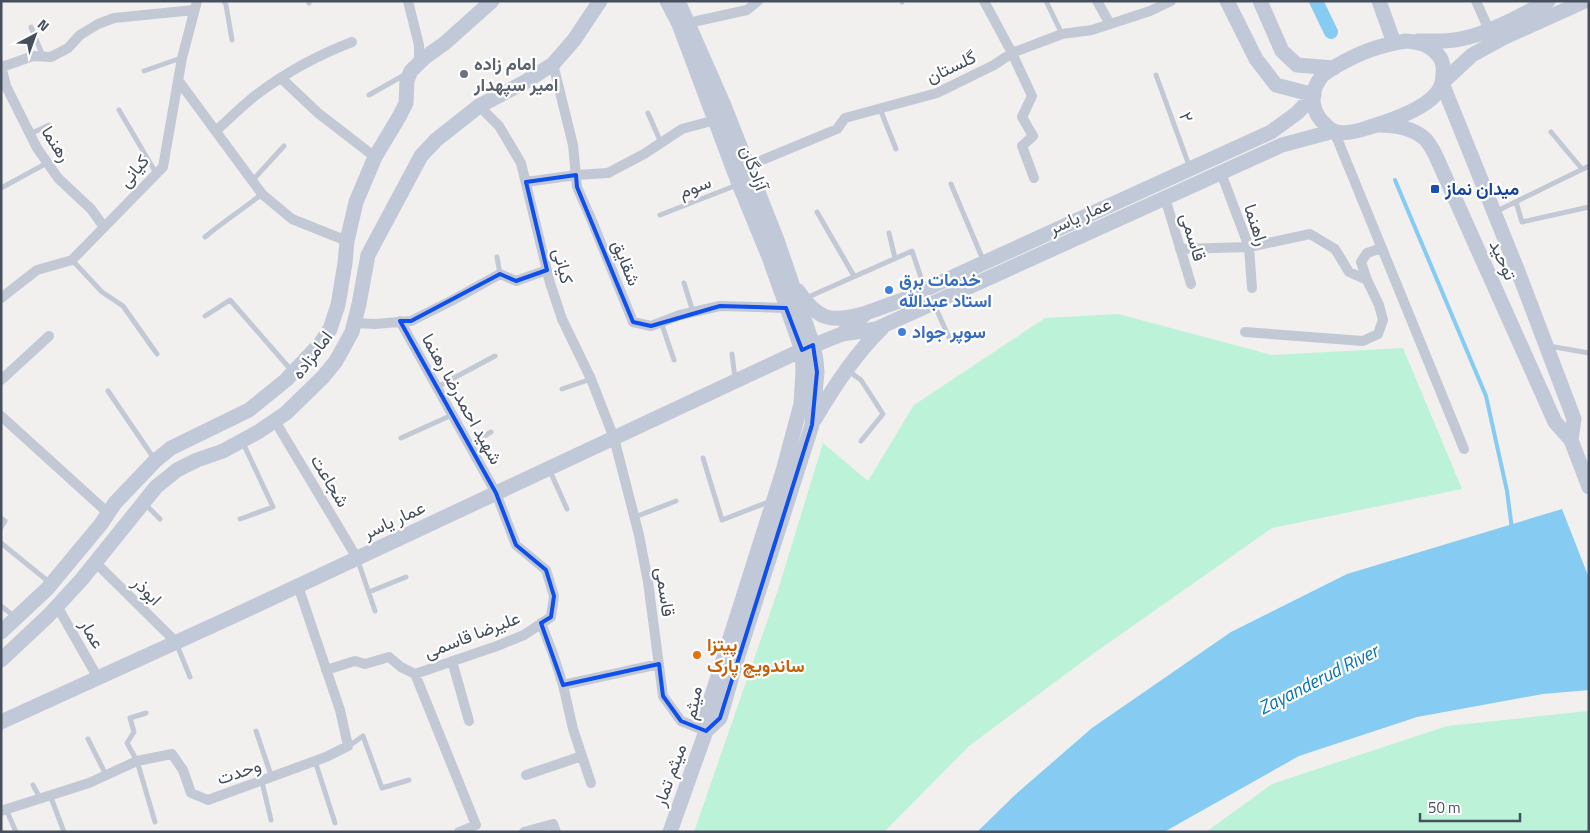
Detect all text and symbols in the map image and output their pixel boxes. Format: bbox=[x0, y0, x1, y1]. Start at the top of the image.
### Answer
north arrow bbox=[10, 10, 60, 60]
text: N bbox=[33, 14, 54, 36]
street label: گلستان bbox=[921, 43, 980, 90]
place label: امام زاده امیر سپهدار bbox=[473, 50, 558, 98]
marker: امام زاده امیر سپهدار bbox=[458, 68, 470, 80]
street label: ۲ bbox=[1172, 108, 1201, 126]
street label: رهنما bbox=[35, 120, 78, 167]
street label: آزادگان bbox=[734, 141, 776, 196]
street label: کیانی bbox=[112, 148, 156, 193]
street label: سوم bbox=[675, 168, 715, 205]
place label: میدان نماز bbox=[1444, 175, 1520, 202]
marker: میدان نماز bbox=[1429, 183, 1441, 195]
street label: عمار یاسر bbox=[1043, 190, 1115, 242]
street label: راهنما bbox=[1237, 200, 1276, 249]
street label: قاسمی bbox=[1173, 209, 1214, 264]
street label: توحید bbox=[1483, 235, 1524, 284]
street label: شقایق bbox=[605, 236, 648, 290]
street label: کیانی bbox=[546, 245, 581, 287]
place label: خدمات برق استاد عبدالله bbox=[899, 266, 992, 314]
marker: خدمات برق استاد عبدالله bbox=[883, 284, 895, 296]
place label: سوپر جواد bbox=[912, 318, 986, 345]
street label: امامزاده bbox=[284, 325, 339, 385]
marker: سوپر جواد bbox=[896, 326, 908, 338]
street label: شهید احمدرضا رهنما bbox=[415, 328, 510, 469]
street label: شجاعت bbox=[304, 449, 357, 512]
street label: عمار یاسر bbox=[357, 493, 429, 546]
street label: قاسمی bbox=[649, 566, 682, 618]
street label: ابوذر bbox=[126, 569, 168, 612]
street label: علیرضا قاسمی bbox=[420, 604, 524, 665]
street label: عمار bbox=[73, 613, 112, 654]
place label: پیتزا ساندویچ پارک bbox=[707, 631, 805, 679]
water label: Zayanderud River bbox=[1253, 635, 1385, 721]
marker: پیتزا ساندویچ پارک bbox=[691, 649, 703, 661]
street label: میثم bbox=[676, 684, 709, 722]
street label: میثم تمار bbox=[645, 740, 693, 811]
street label: وحدت bbox=[213, 751, 265, 792]
scale bar bbox=[1420, 790, 1520, 822]
text: 50 m bbox=[1428, 796, 1461, 819]

